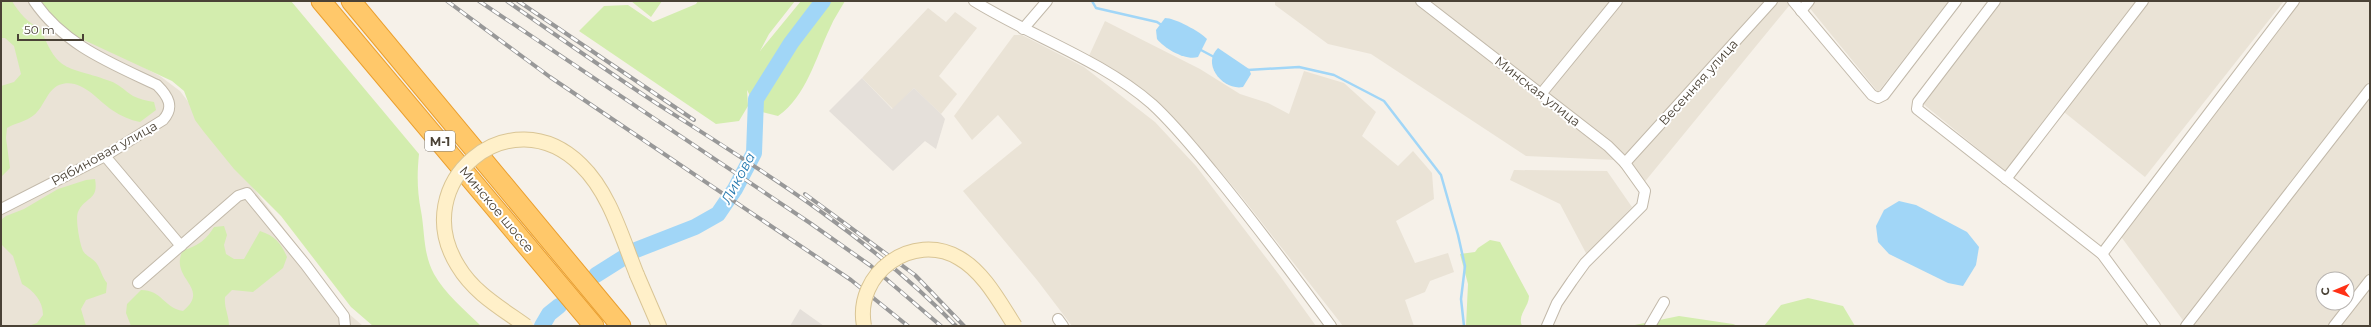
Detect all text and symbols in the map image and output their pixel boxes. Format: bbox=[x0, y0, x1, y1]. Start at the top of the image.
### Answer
scale bar bbox=[18, 16, 83, 42]
text: 50 m bbox=[24, 22, 55, 37]
street label: Весенняя улица bbox=[1655, 36, 1741, 128]
street label: Минская улица bbox=[1492, 53, 1584, 129]
street label: Рябиновая улица bbox=[48, 117, 160, 189]
road number: М-1 bbox=[425, 131, 455, 151]
water label: Ликова bbox=[717, 149, 759, 208]
street label: Минское шоссе bbox=[456, 163, 538, 255]
north arrow bbox=[2315, 271, 2355, 311]
text: С bbox=[2318, 287, 2332, 296]

